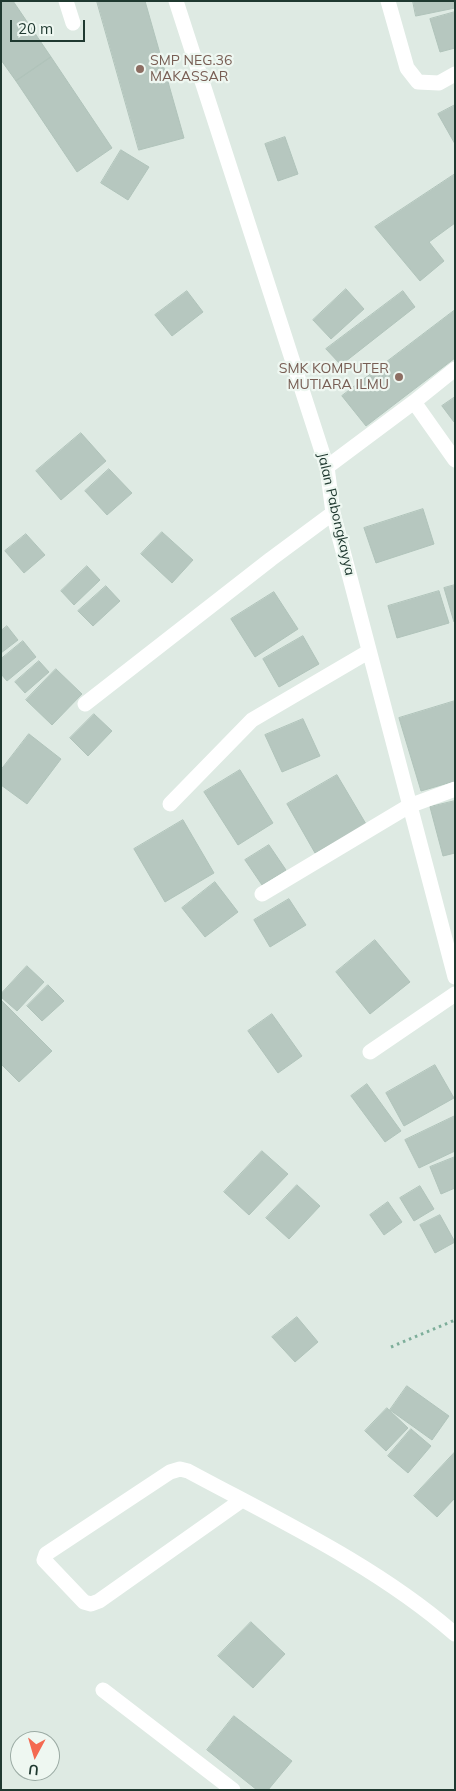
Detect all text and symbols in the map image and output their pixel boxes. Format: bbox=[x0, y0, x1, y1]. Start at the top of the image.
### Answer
scale bar bbox=[12, 10, 88, 42]
text: 20 m bbox=[18, 19, 53, 38]
place label: SMP NEG.36 MAKASSAR bbox=[150, 53, 232, 85]
marker: SMP NEG.36 MAKASSAR bbox=[134, 63, 146, 75]
place label: SMK KOMPUTER MUTIARA ILMU bbox=[279, 361, 389, 394]
marker: SMK KOMPUTER MUTIARA ILMU bbox=[393, 371, 405, 383]
street label: Jalan Pabongkayya bbox=[314, 451, 358, 577]
north arrow bbox=[10, 1731, 60, 1781]
text: U bbox=[27, 1760, 40, 1779]

